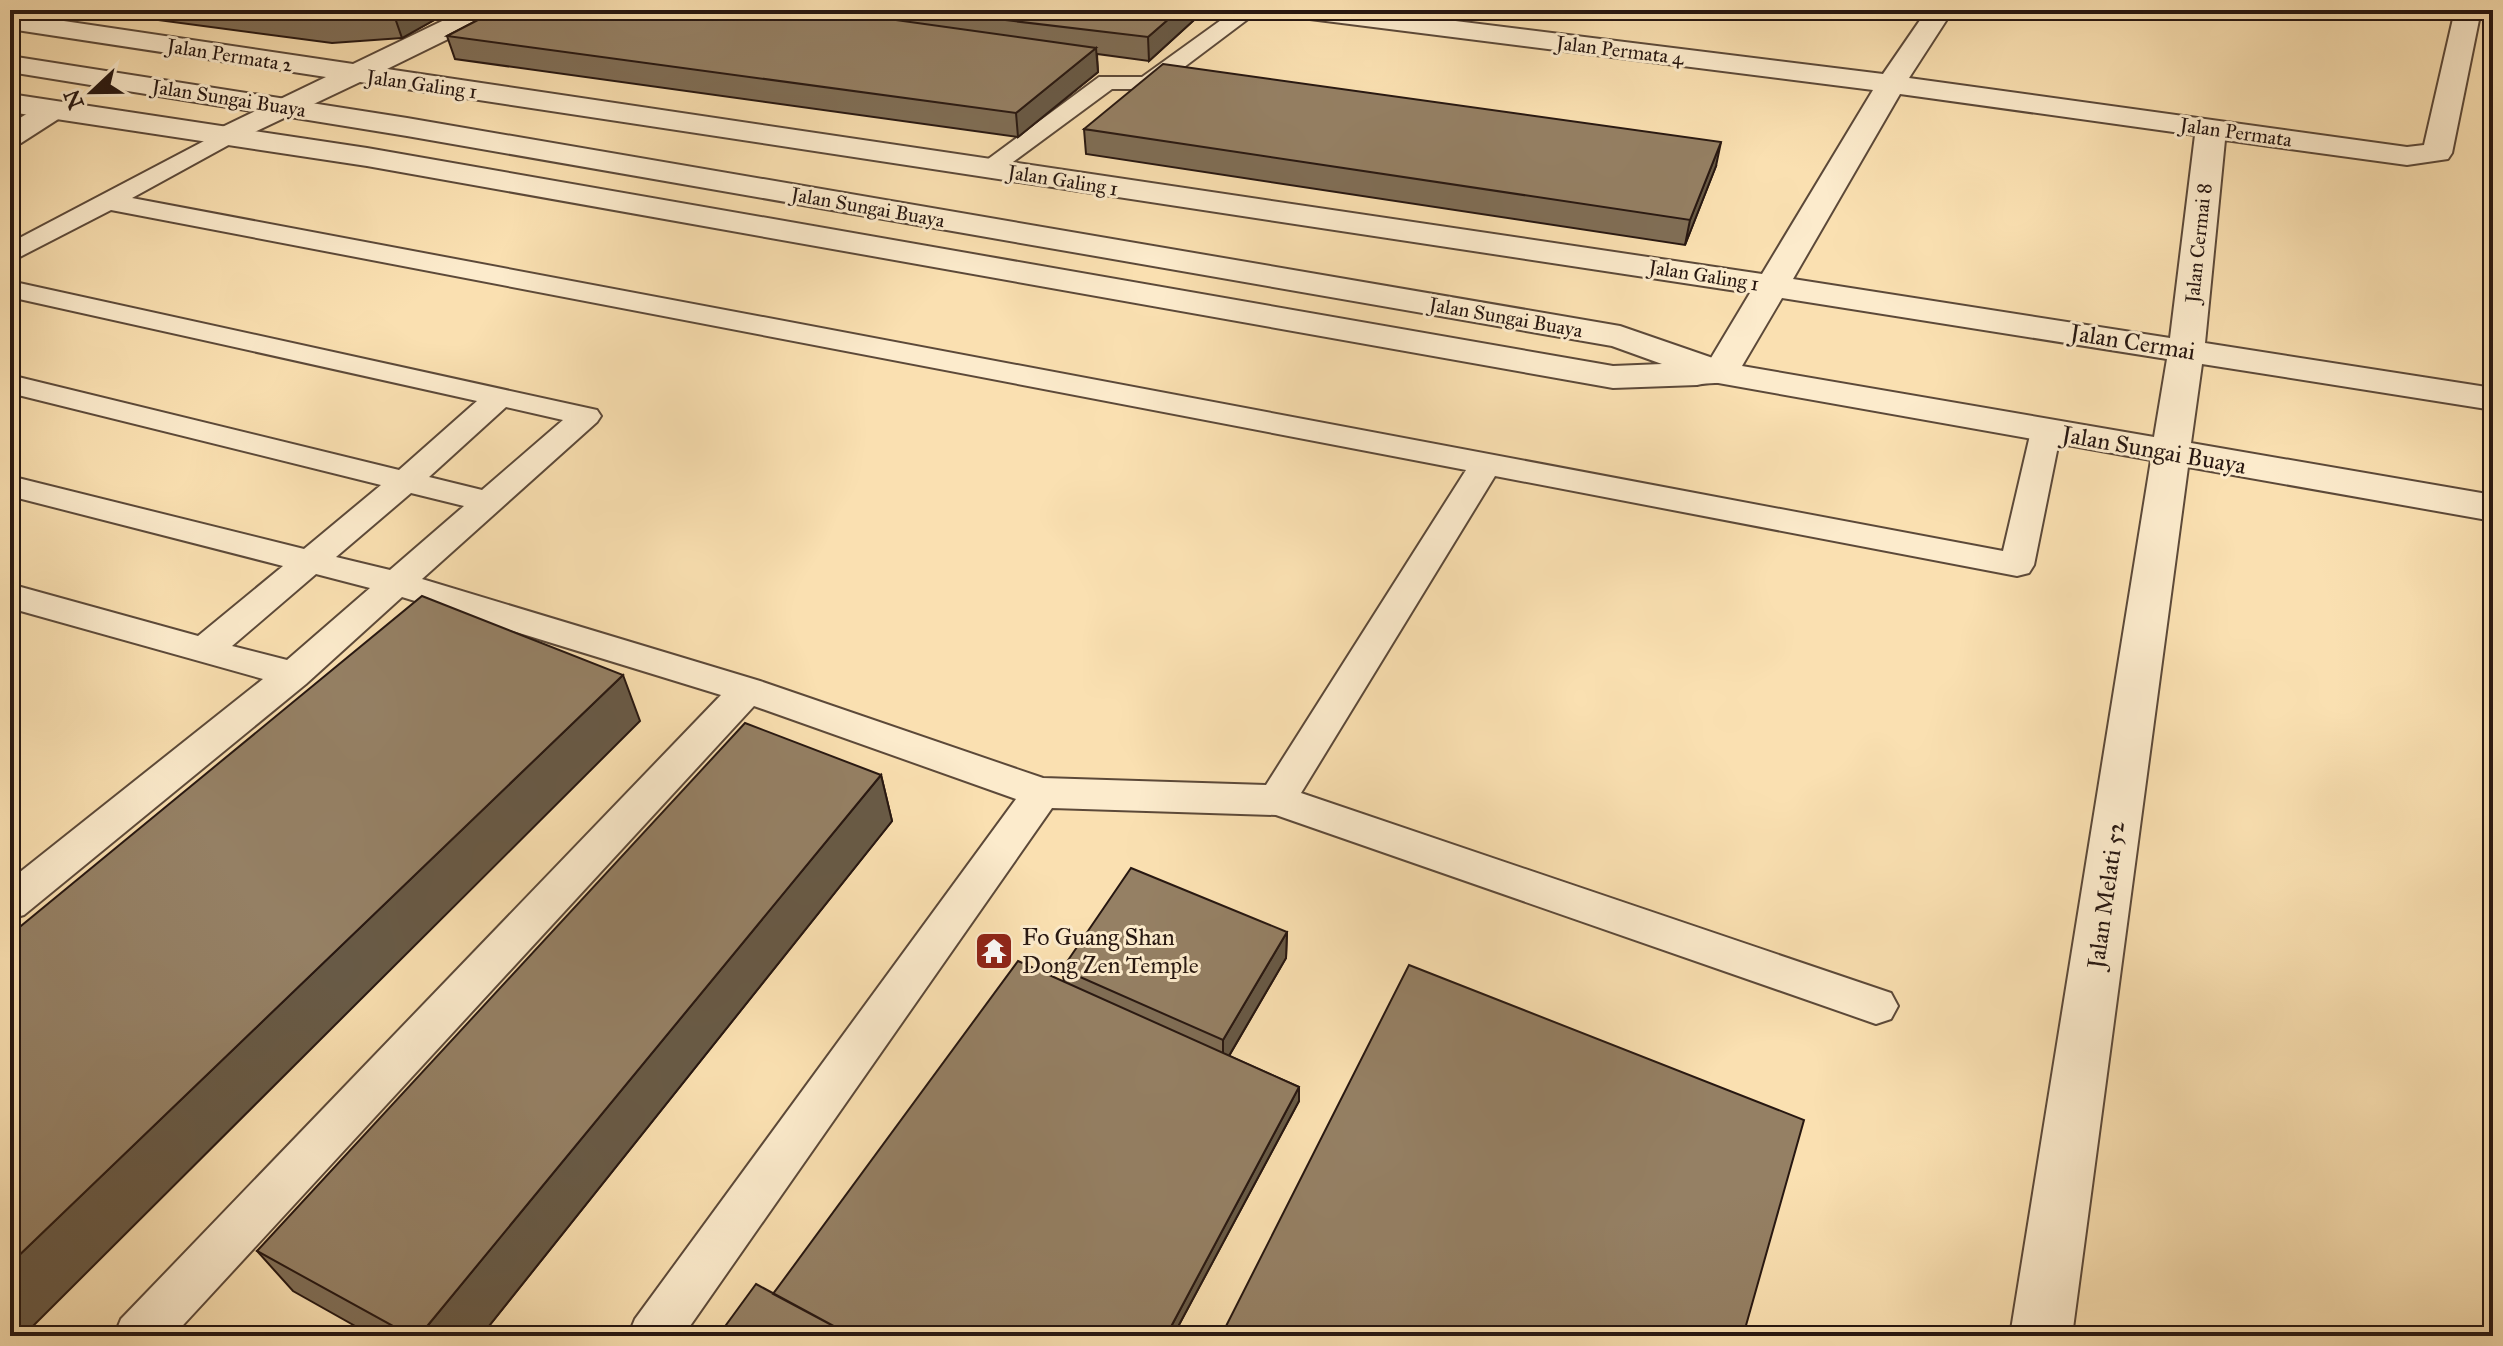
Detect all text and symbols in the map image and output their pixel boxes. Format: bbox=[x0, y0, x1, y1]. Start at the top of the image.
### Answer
street label: Jalan Permata 4 bbox=[1553, 30, 1686, 71]
street label: Jalan Permata 2 bbox=[163, 33, 295, 78]
north arrow bbox=[52, 52, 132, 132]
street label: Jalan Galing 1 bbox=[363, 64, 479, 105]
street label: Jalan Sungai Buaya bbox=[148, 74, 308, 123]
text: N bbox=[58, 85, 90, 113]
street label: Jalan Permata bbox=[2176, 112, 2294, 153]
street label: Jalan Galing 1 bbox=[1004, 159, 1120, 202]
street label: Jalan Sungai Buaya bbox=[787, 181, 947, 233]
street label: Jalan Cermai 8 bbox=[2180, 182, 2217, 306]
street label: Jalan Galing 1 bbox=[1645, 254, 1761, 297]
street label: Jalan Sungai Buaya bbox=[1425, 291, 1585, 343]
street label: Jalan Cermai bbox=[2065, 317, 2198, 367]
street label: Jalan Sungai Buaya bbox=[2057, 419, 2249, 481]
street label: Jalan Melati 52 bbox=[2080, 819, 2131, 974]
place label: Fo Guang Shan Dong Zen Temple bbox=[1022, 922, 1199, 980]
temple icon: Fo Guang Shan Dong Zen Temple bbox=[973, 930, 1015, 972]

